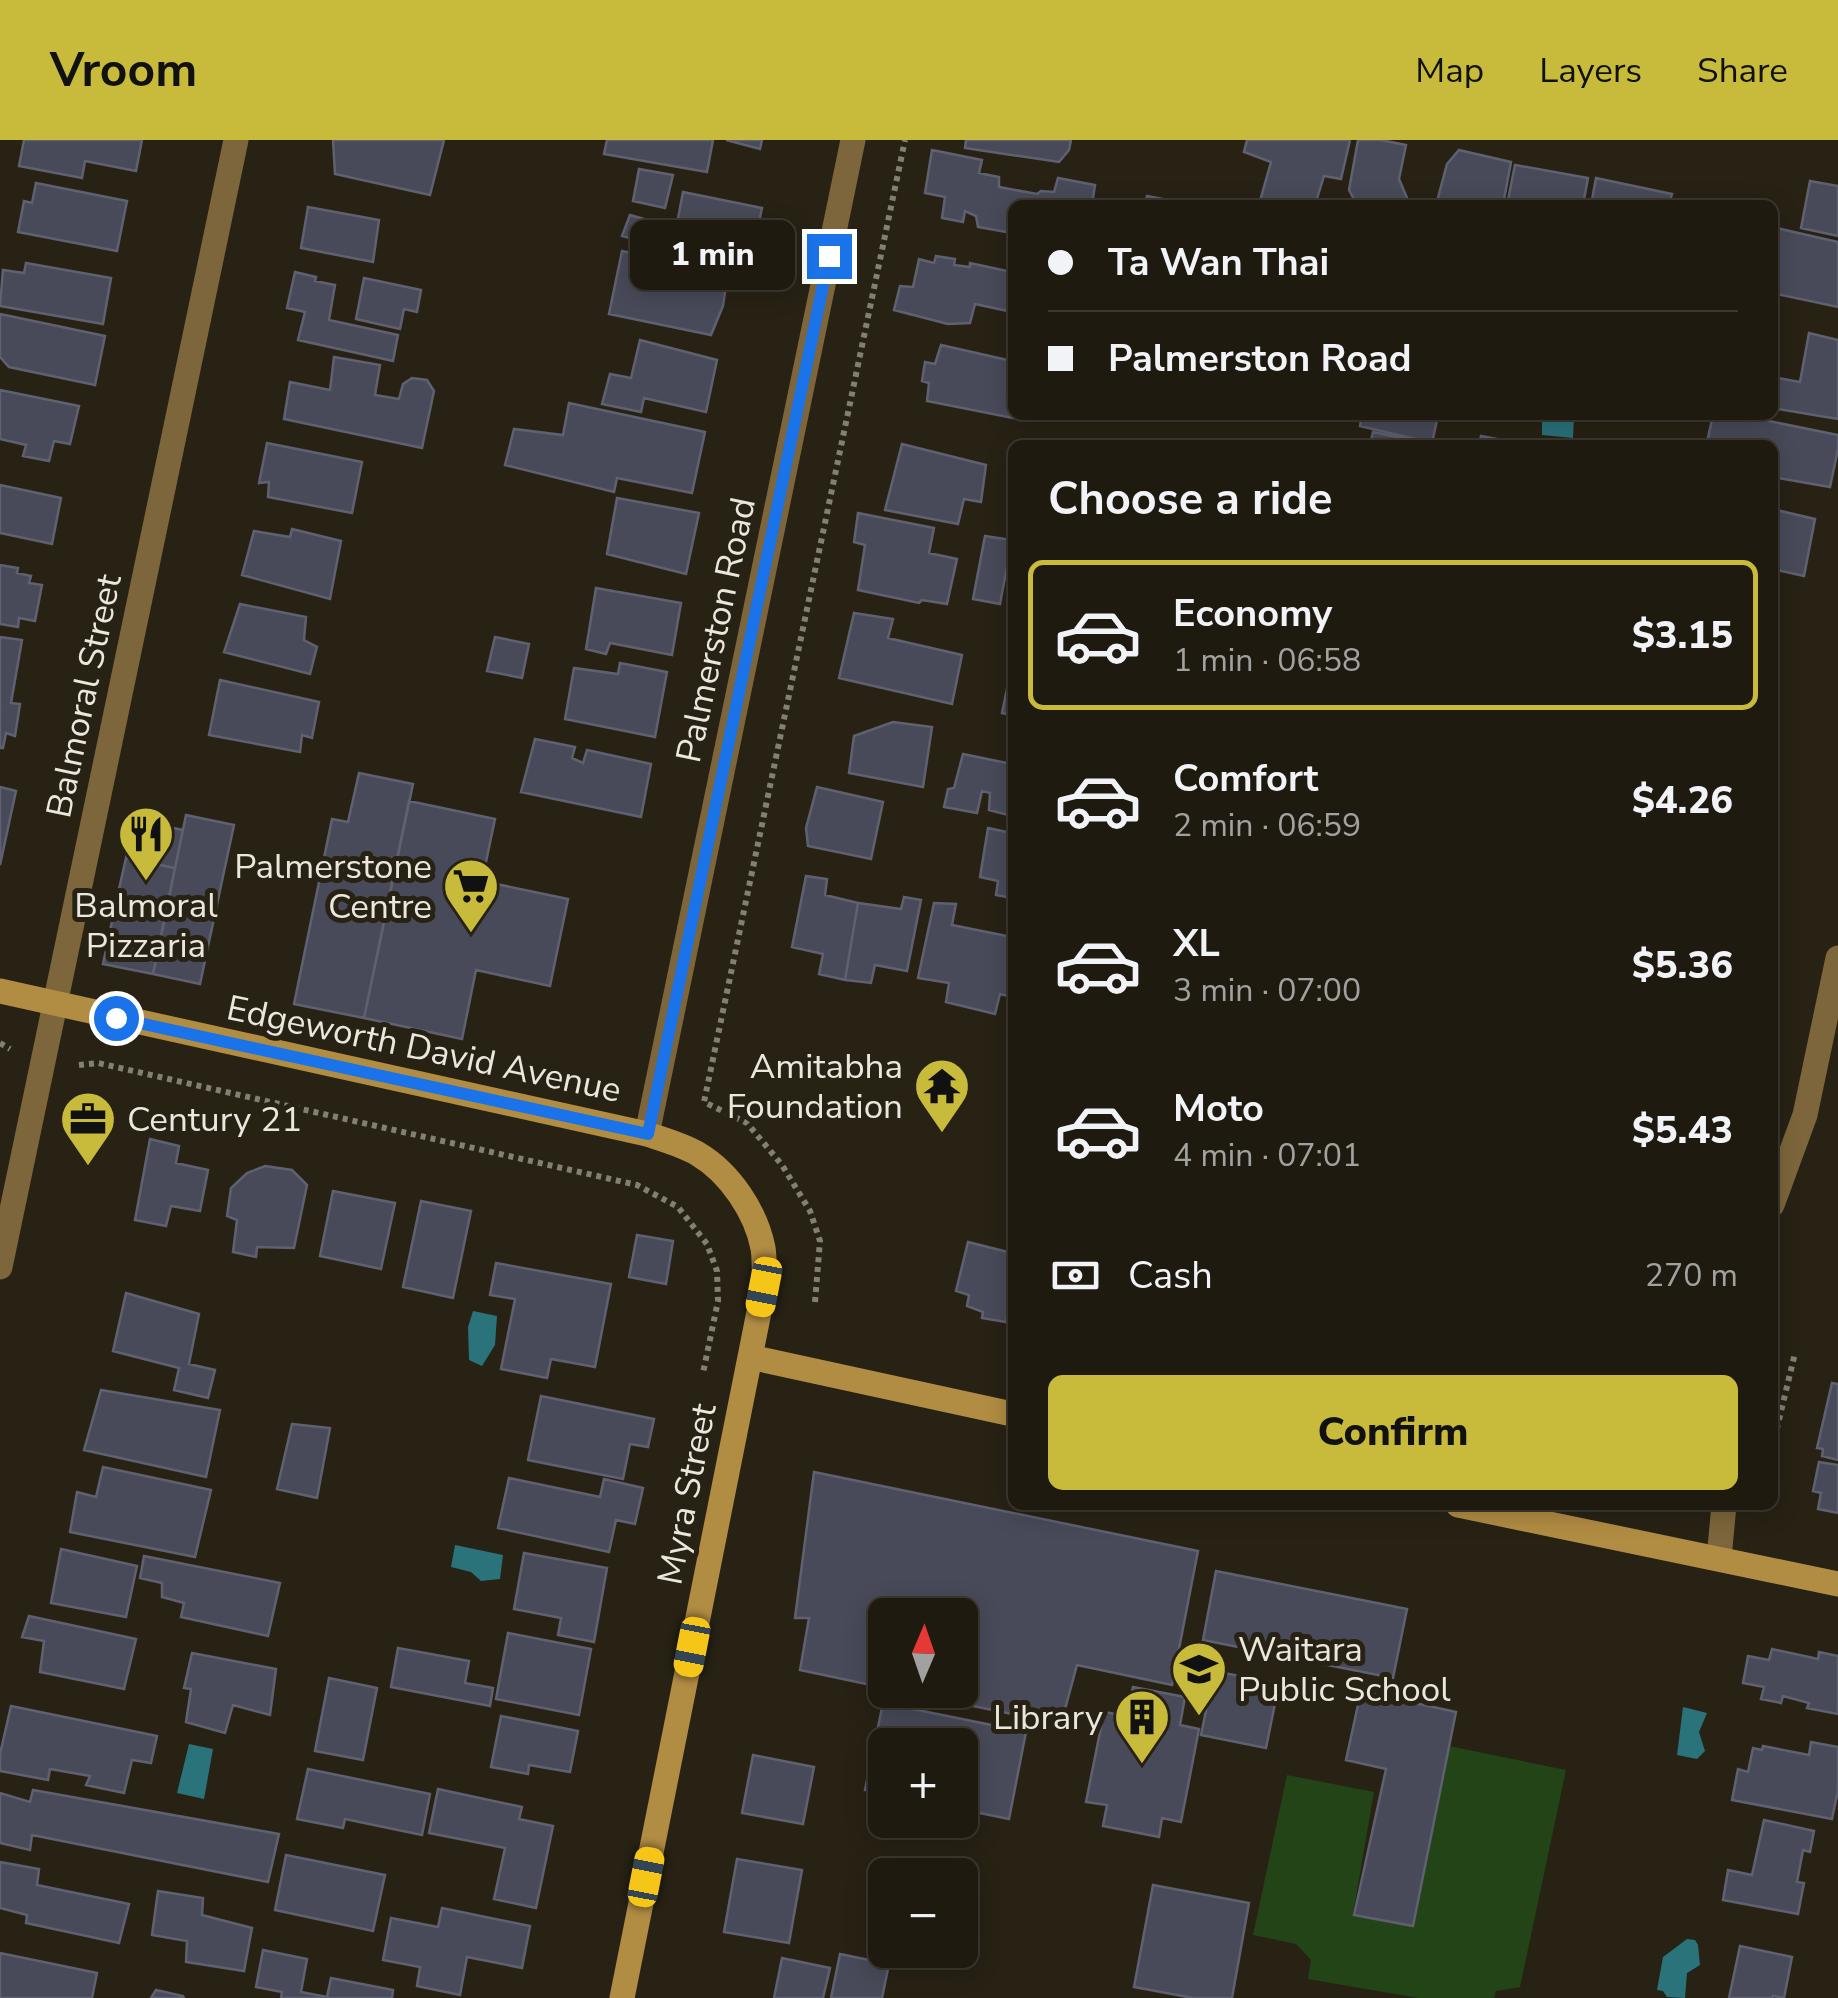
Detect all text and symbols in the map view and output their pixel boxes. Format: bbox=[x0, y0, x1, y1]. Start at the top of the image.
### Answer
text: Vroom bbox=[50, 37, 197, 103]
text: Map bbox=[1415, 47, 1484, 94]
text: Layers bbox=[1539, 47, 1642, 94]
text: Share bbox=[1697, 47, 1788, 94]
callout: 1 min bbox=[629, 221, 794, 291]
text: 1 min bbox=[670, 233, 755, 276]
route end bbox=[807, 234, 852, 279]
text: Ta Wan Thai bbox=[1108, 237, 1329, 288]
text: Palmerston Road bbox=[1108, 333, 1412, 384]
text: Choose a ride bbox=[1048, 469, 1333, 530]
street label: Palmerston Road bbox=[665, 493, 767, 767]
street label: Balmoral Street bbox=[35, 569, 133, 822]
text: Economy bbox=[1173, 588, 1332, 639]
icon: car bbox=[1053, 590, 1143, 680]
text: $3.15 bbox=[1632, 610, 1733, 661]
text: 1 min · 06:58 bbox=[1173, 639, 1361, 682]
text: Comfort bbox=[1173, 753, 1318, 804]
icon: car bbox=[1053, 755, 1143, 845]
text: $4.26 bbox=[1632, 775, 1733, 826]
restaurant icon: Balmoral Pizzaria bbox=[116, 804, 176, 883]
text: 2 min · 06:59 bbox=[1173, 804, 1361, 847]
place label: Palmerstone Centre bbox=[234, 843, 432, 930]
supermarket icon: Palmerstone Centre bbox=[441, 856, 501, 935]
place label: Balmoral Pizzaria bbox=[74, 882, 218, 969]
text: XL bbox=[1173, 918, 1220, 969]
icon: car bbox=[1053, 920, 1143, 1010]
text: $5.36 bbox=[1632, 940, 1733, 991]
text: 3 min · 07:00 bbox=[1173, 969, 1361, 1012]
street label: Edgeworth David Avenue bbox=[223, 984, 625, 1114]
route start bbox=[94, 996, 139, 1041]
place label: Amitabha Foundation bbox=[727, 1043, 903, 1130]
temple icon: Amitabha Foundation bbox=[912, 1056, 972, 1135]
text: Moto bbox=[1173, 1083, 1264, 1134]
icon: car bbox=[1053, 1085, 1143, 1175]
office icon: Century 21 bbox=[58, 1089, 118, 1168]
place label: Century 21 bbox=[127, 1096, 302, 1143]
text: $5.43 bbox=[1632, 1105, 1733, 1156]
text: 4 min · 07:01 bbox=[1173, 1134, 1361, 1177]
icon: cash bbox=[1048, 1248, 1103, 1303]
text: Cash bbox=[1128, 1250, 1213, 1301]
text: 270 m bbox=[1645, 1254, 1738, 1297]
car bbox=[744, 1255, 784, 1319]
button: Confirm bbox=[1048, 1375, 1738, 1490]
street label: Myra Street bbox=[646, 1399, 728, 1588]
north arrow bbox=[868, 1598, 978, 1708]
map controls bbox=[868, 1598, 978, 1968]
car bbox=[672, 1615, 712, 1679]
place label: Waitara Public School bbox=[1238, 1626, 1451, 1713]
school or university icon: Waitara Public School bbox=[1169, 1639, 1229, 1718]
building icon: Library bbox=[1112, 1687, 1172, 1766]
place label: Library bbox=[993, 1694, 1103, 1741]
button: + bbox=[868, 1728, 978, 1838]
car bbox=[626, 1845, 666, 1909]
button: − bbox=[868, 1858, 978, 1968]

